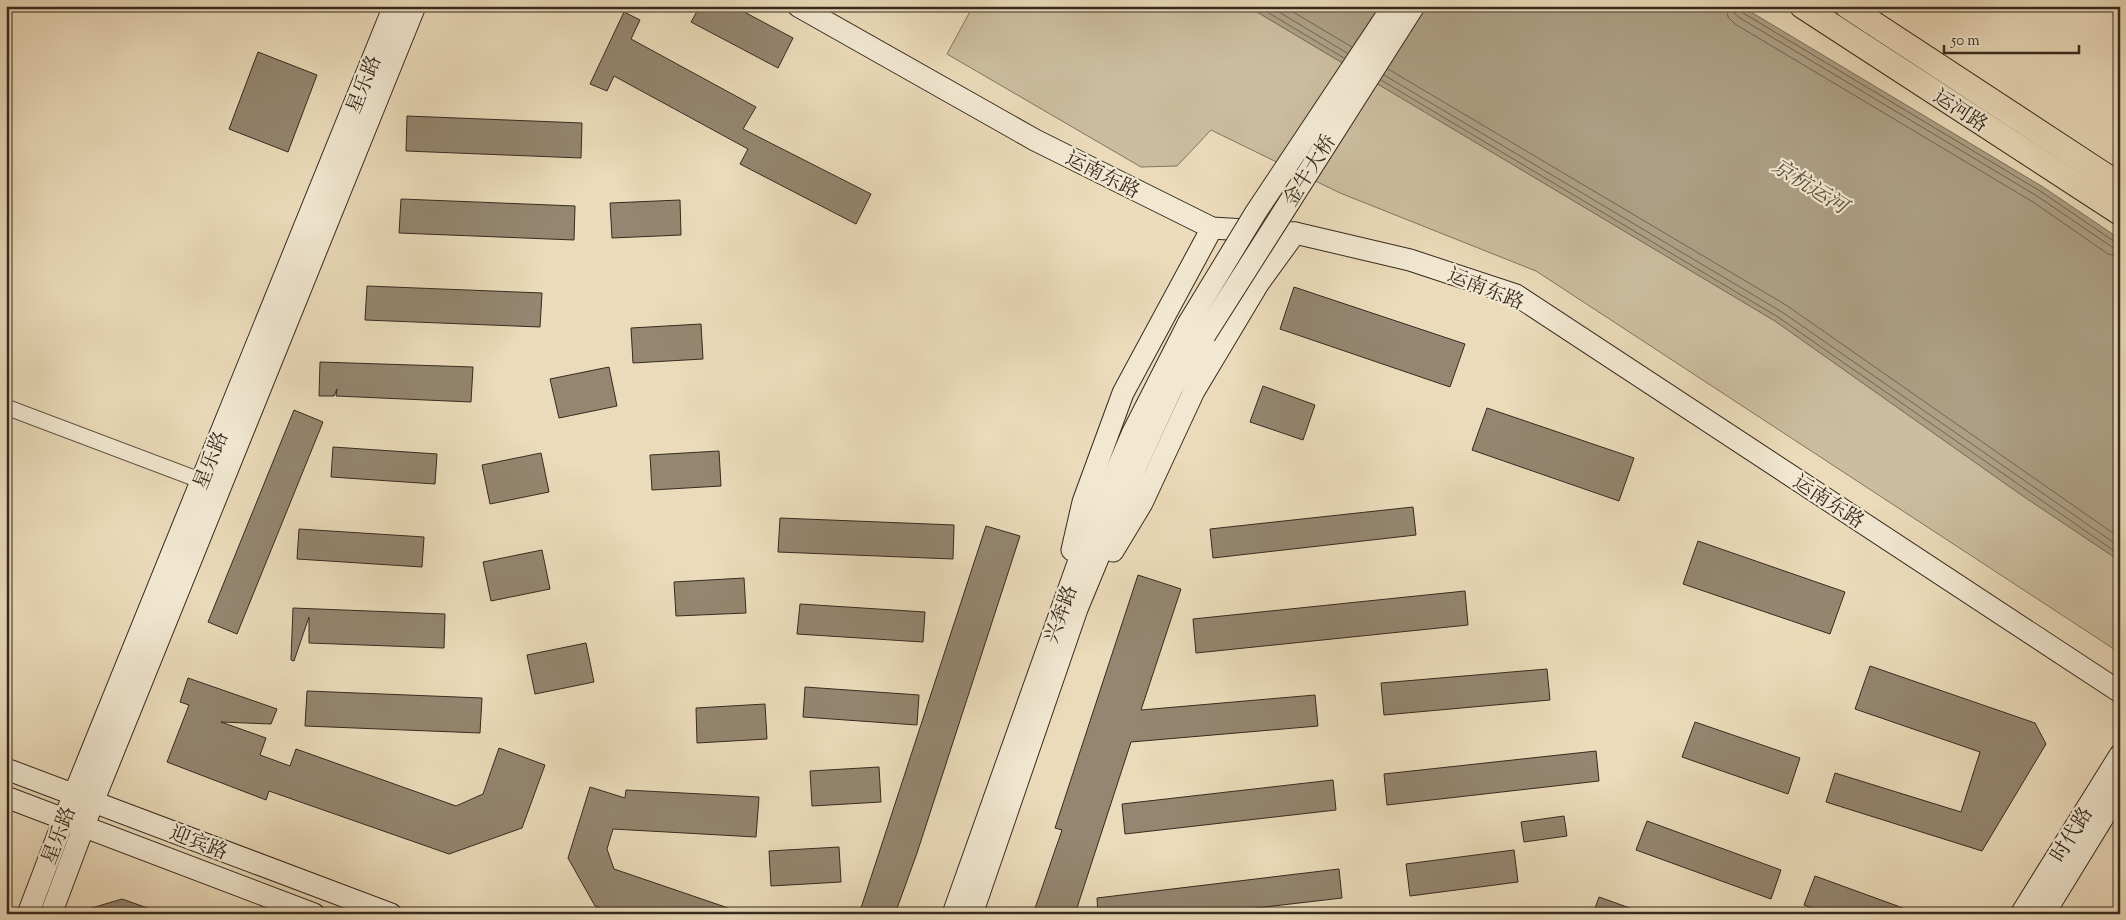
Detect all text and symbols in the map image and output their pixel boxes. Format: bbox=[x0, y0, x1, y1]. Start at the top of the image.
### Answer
scale bar bbox=[1944, 22, 2078, 54]
text: 50 m bbox=[1950, 31, 1980, 52]
street label: 星乐路 bbox=[341, 52, 390, 118]
street label: 运河路 bbox=[1927, 84, 1993, 141]
street label: 金牛大桥 bbox=[1278, 130, 1345, 213]
street label: 运南东路 bbox=[1060, 145, 1144, 207]
water label: 京杭运河 bbox=[1765, 153, 1856, 225]
street label: 运南东路 bbox=[1443, 262, 1528, 319]
street label: 星乐路 bbox=[188, 428, 237, 494]
street label: 运南东路 bbox=[1786, 469, 1869, 537]
street label: 兴奔路 bbox=[1038, 582, 1086, 648]
street label: 时代路 bbox=[2045, 802, 2101, 868]
street label: 星乐路 bbox=[36, 803, 85, 869]
street label: 迎宾路 bbox=[165, 820, 231, 869]

